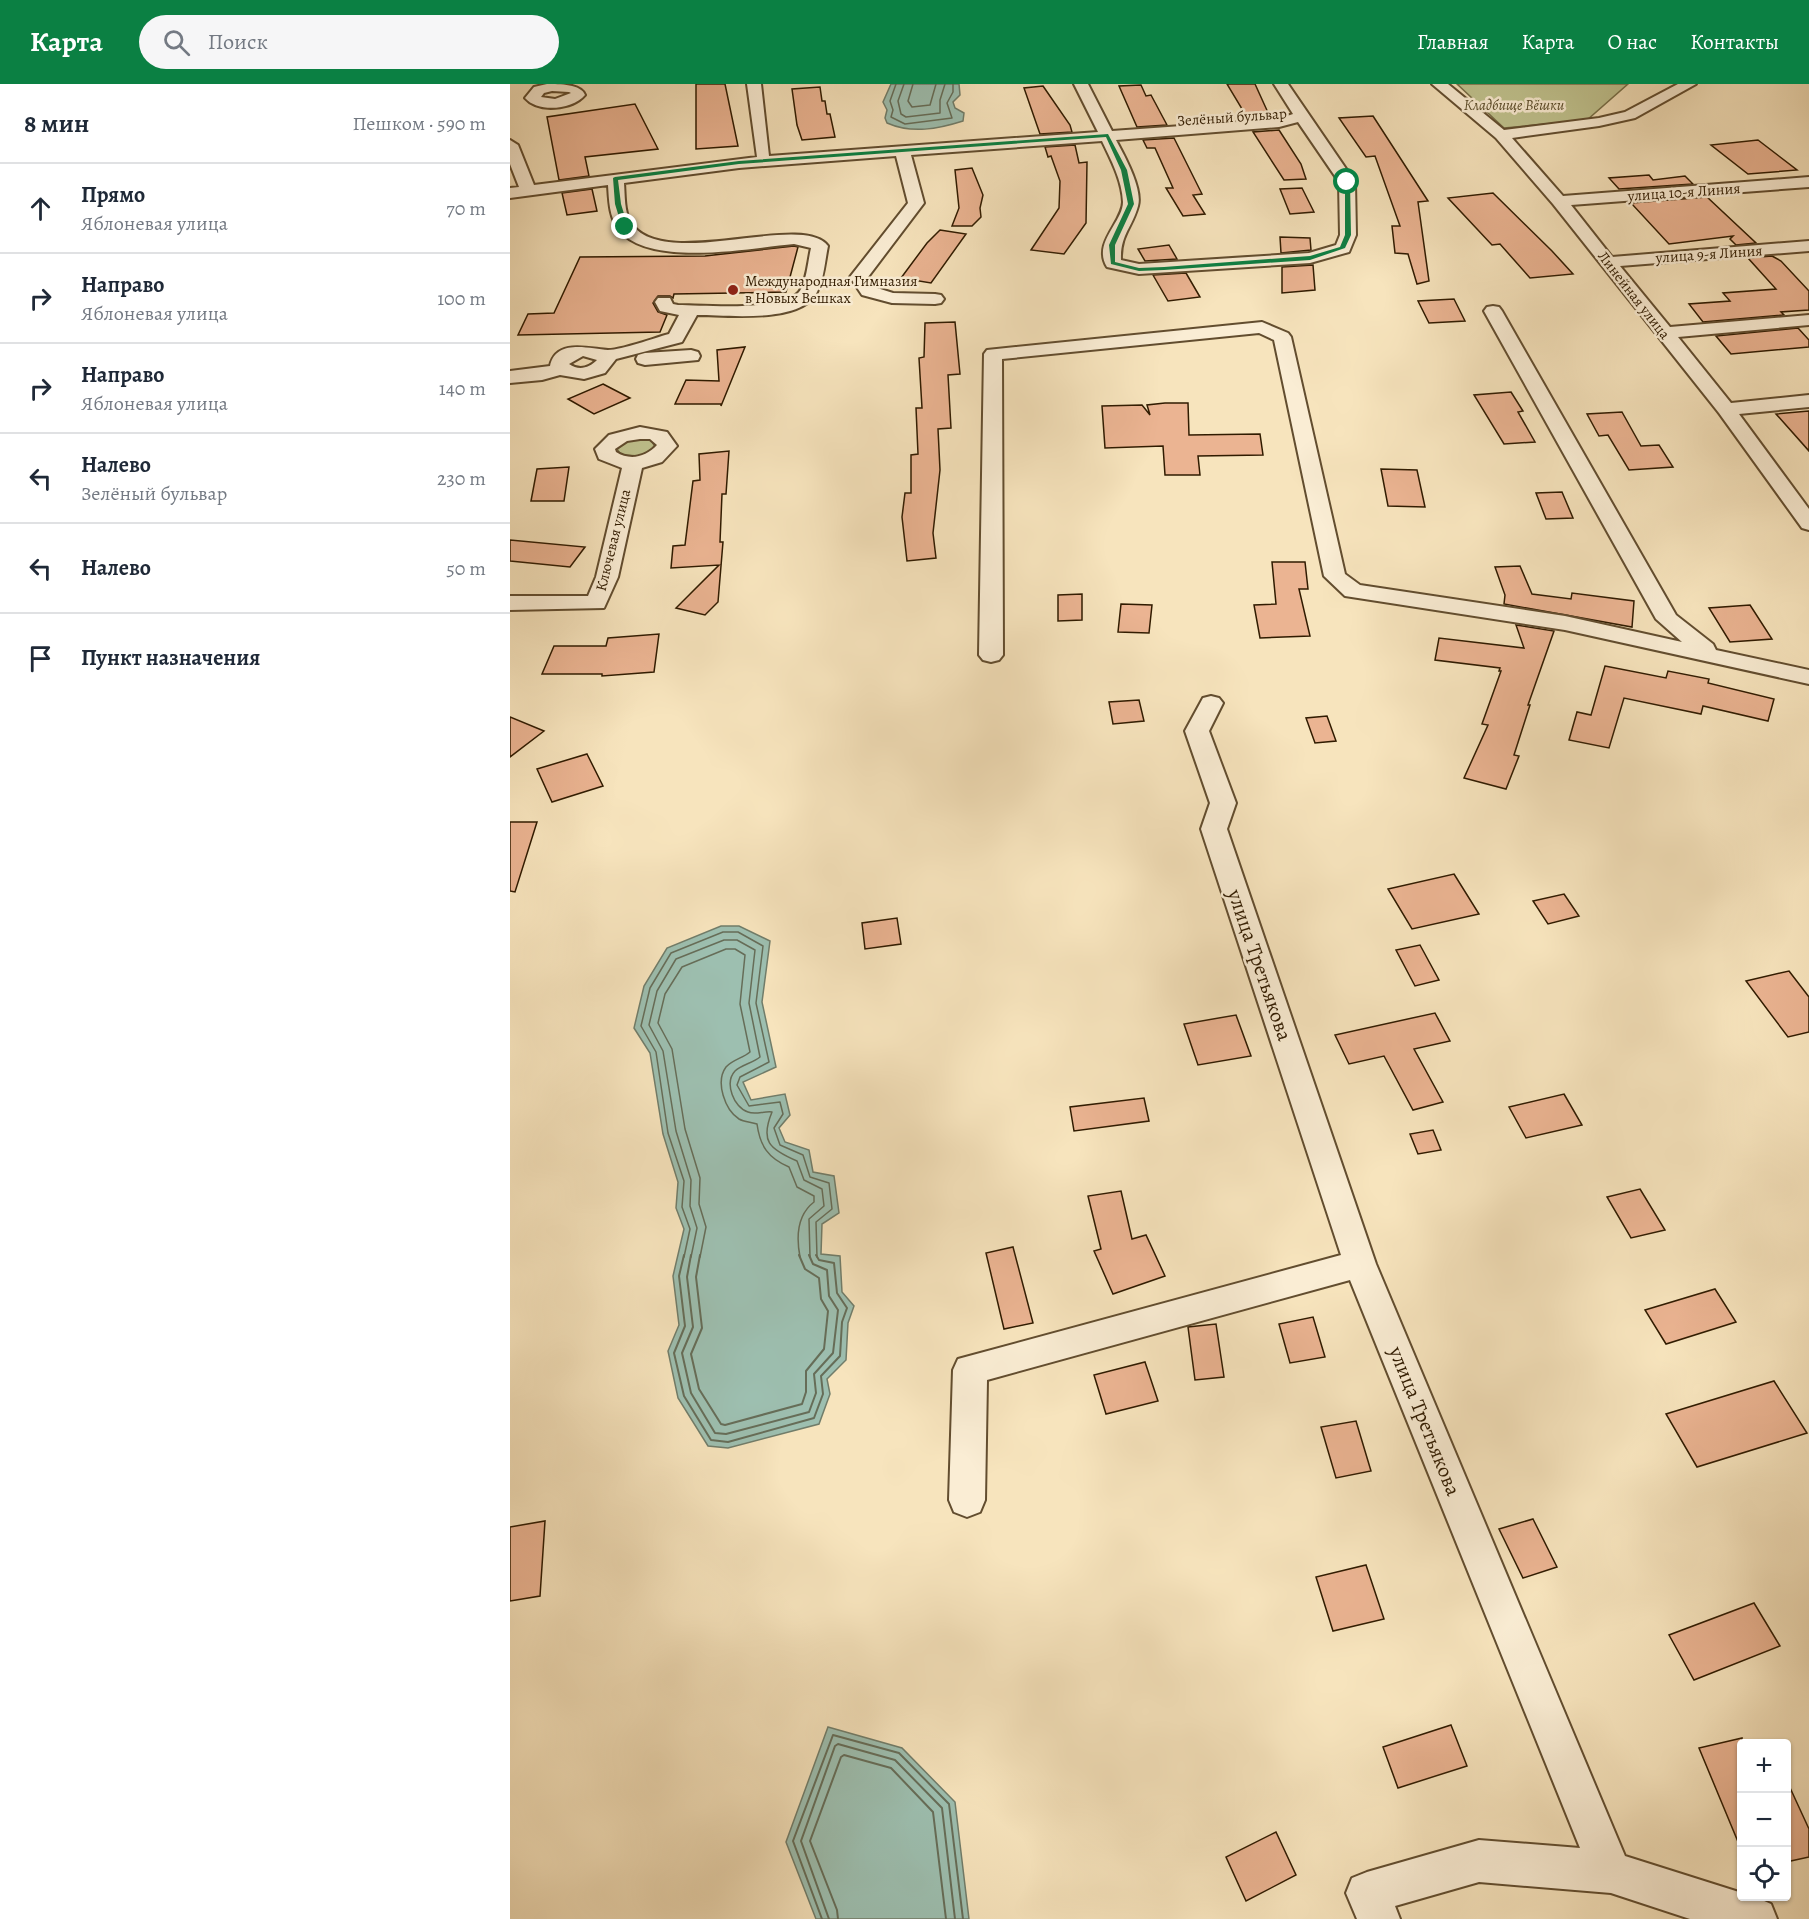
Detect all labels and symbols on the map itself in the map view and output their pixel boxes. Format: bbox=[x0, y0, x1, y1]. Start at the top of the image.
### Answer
park label: Кладбище Вёшки bbox=[1464, 95, 1565, 115]
street label: Зелёный бульвар bbox=[1177, 103, 1288, 131]
route start bbox=[1333, 168, 1359, 194]
street label: улица 10-я Линия bbox=[1626, 178, 1741, 206]
route end bbox=[611, 213, 637, 239]
street label: улица 9-я Линия bbox=[1654, 240, 1763, 268]
street label: Линейная улица bbox=[1593, 247, 1675, 343]
place label: Международная Гимназия в Новых Вешках bbox=[745, 271, 918, 308]
marker: Международная Гимназия в Новых Вешках bbox=[726, 283, 740, 297]
street label: Ключевая улица bbox=[591, 487, 635, 593]
street label: улица Третьякова bbox=[1221, 884, 1299, 1045]
street label: улица Третьякова bbox=[1382, 1341, 1468, 1500]

